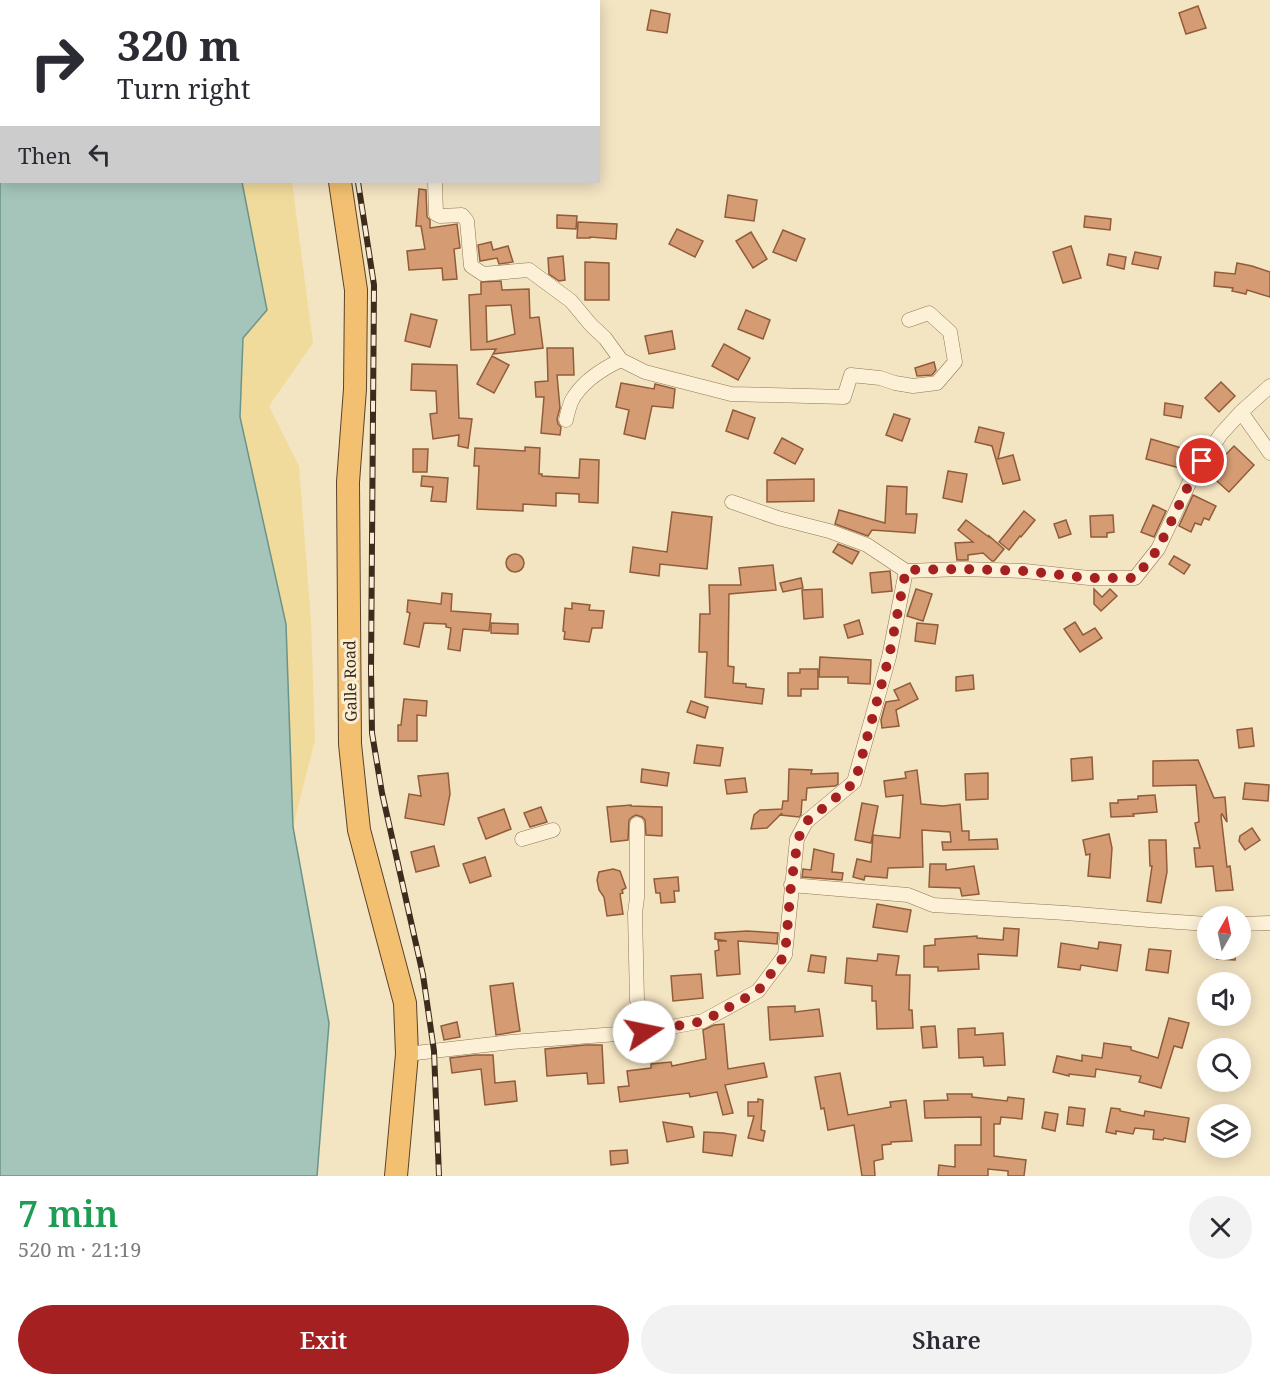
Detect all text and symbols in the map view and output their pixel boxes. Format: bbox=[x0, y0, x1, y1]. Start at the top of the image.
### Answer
text: 320 m bbox=[117, 16, 241, 73]
icon: right bbox=[18, 24, 96, 102]
text: Turn right bbox=[117, 70, 250, 107]
icon: left bbox=[83, 138, 116, 171]
text: Then bbox=[18, 140, 71, 170]
pin bbox=[1176, 435, 1227, 486]
icon: arrive bbox=[1185, 444, 1218, 477]
street label: Galle Road bbox=[338, 640, 362, 722]
north arrow bbox=[1197, 906, 1251, 960]
map controls bbox=[1197, 906, 1251, 1158]
button: sound bbox=[1197, 972, 1251, 1026]
position arrow bbox=[612, 1000, 676, 1064]
button: search bbox=[1197, 1038, 1251, 1092]
button: layers bbox=[1197, 1104, 1251, 1158]
text: 7 min bbox=[18, 1189, 119, 1238]
button: close bbox=[1189, 1196, 1252, 1259]
text: 520 m · 21:19 bbox=[18, 1236, 141, 1263]
button: Exit bbox=[18, 1305, 629, 1374]
button: Share bbox=[641, 1305, 1252, 1374]

